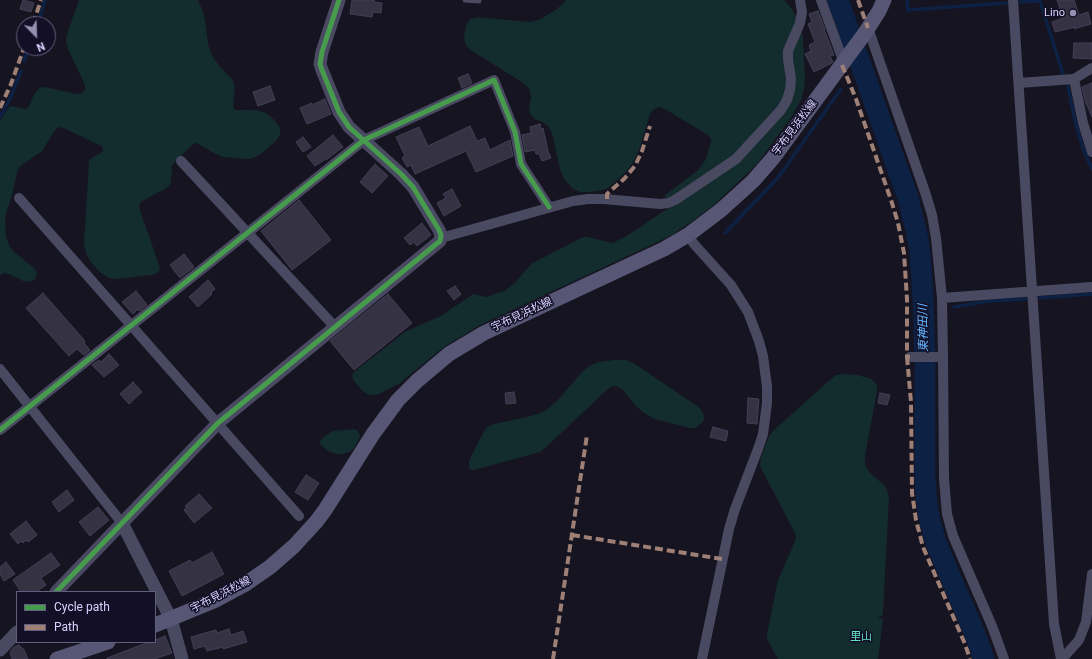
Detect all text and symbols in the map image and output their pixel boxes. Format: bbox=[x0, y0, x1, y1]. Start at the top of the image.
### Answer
place label: Lino bbox=[1044, 6, 1065, 20]
marker: Lino bbox=[1068, 8, 1078, 18]
north arrow bbox=[16, 16, 56, 56]
text: N bbox=[34, 39, 47, 54]
street label: 宇布見浜松線 bbox=[770, 98, 820, 158]
street label: 宇布見浜松線 bbox=[489, 295, 555, 335]
water label: 東神田川 bbox=[916, 304, 932, 352]
street label: 宇布見浜松線 bbox=[189, 574, 253, 616]
legend bbox=[16, 591, 156, 643]
text: Cycle path bbox=[54, 600, 110, 614]
text: Path bbox=[54, 620, 79, 634]
park label: 里山 bbox=[850, 630, 872, 644]

